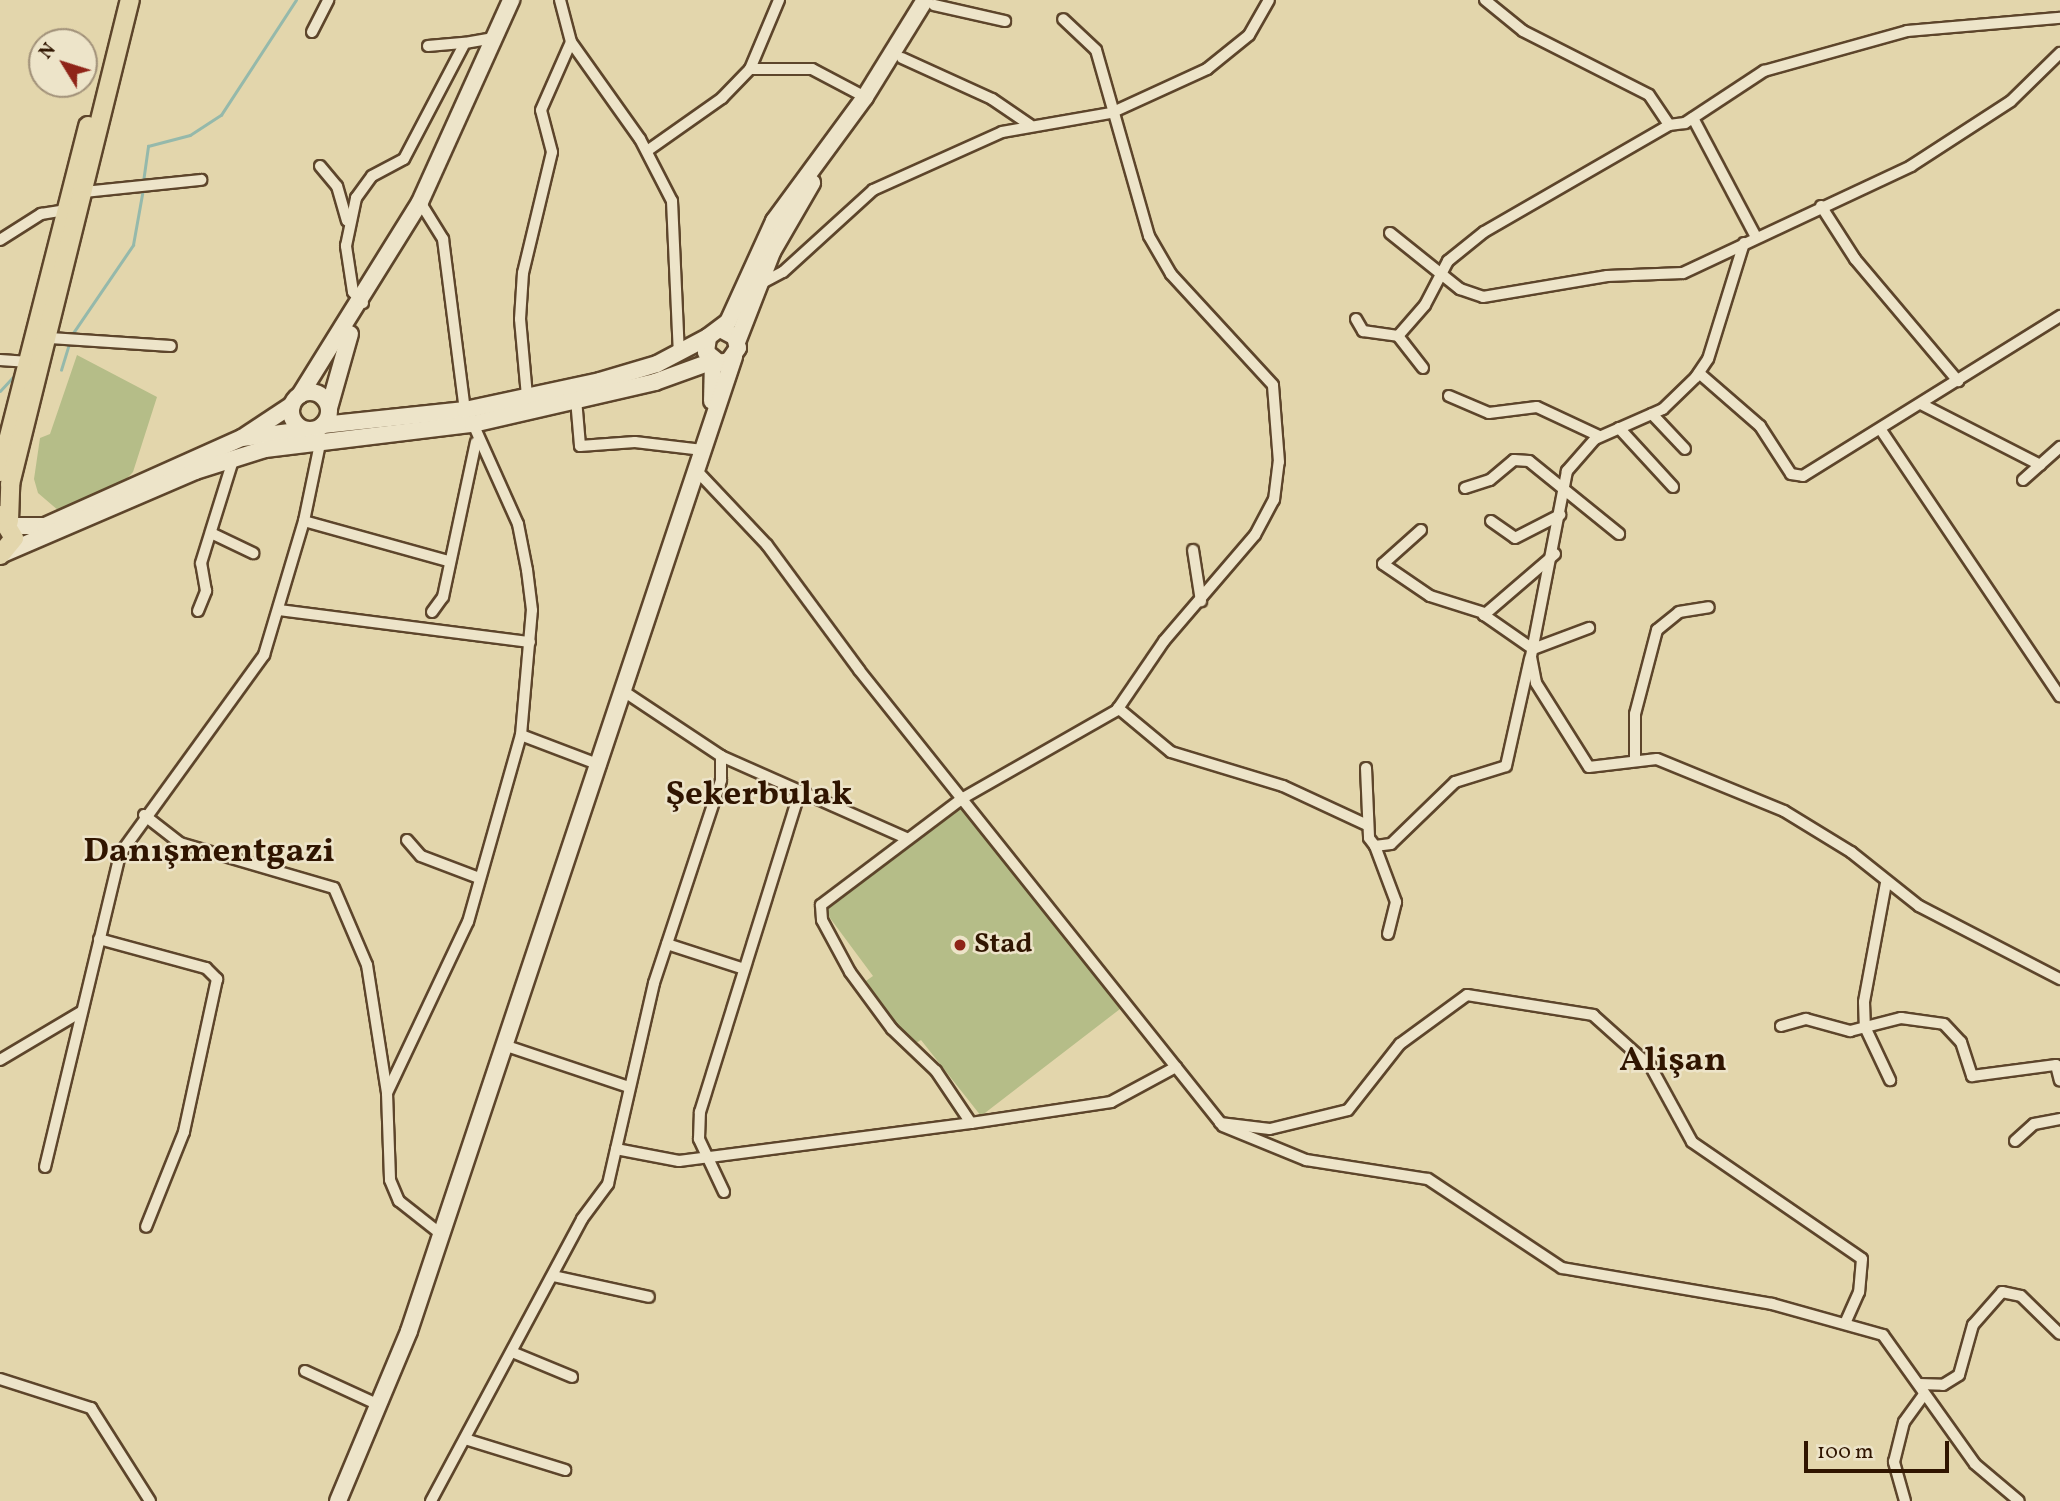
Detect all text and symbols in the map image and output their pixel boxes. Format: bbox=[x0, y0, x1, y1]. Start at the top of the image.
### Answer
north arrow bbox=[28, 28, 98, 98]
text: N bbox=[34, 38, 63, 65]
district label: Şekerbulak bbox=[665, 774, 853, 816]
district label: Danışmentgazi bbox=[83, 831, 335, 873]
place label: Stad bbox=[974, 928, 1032, 962]
marker: Stad bbox=[952, 937, 968, 953]
district label: Alişan bbox=[1619, 1040, 1727, 1082]
scale bar bbox=[1808, 1428, 1953, 1472]
text: 100 m bbox=[1817, 1438, 1874, 1467]

